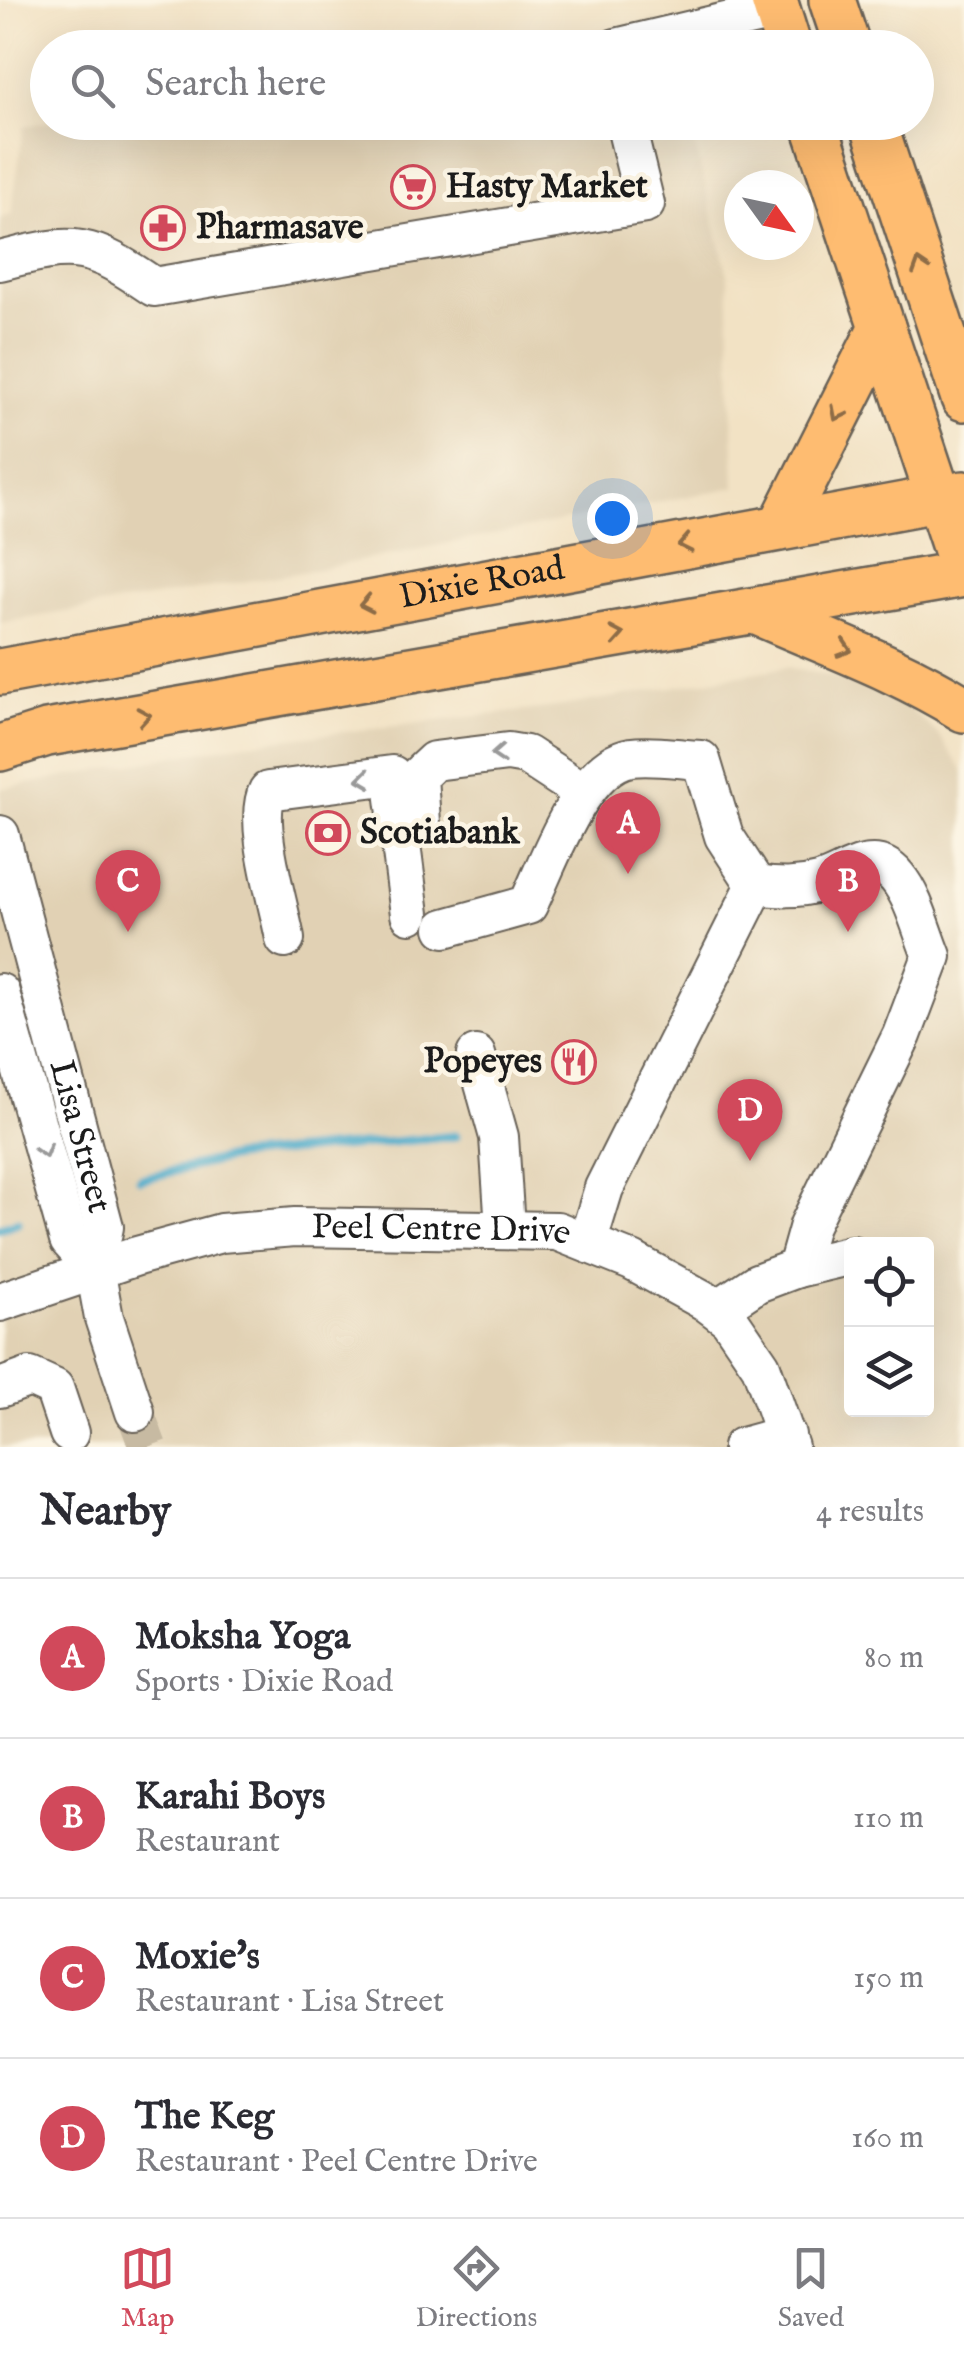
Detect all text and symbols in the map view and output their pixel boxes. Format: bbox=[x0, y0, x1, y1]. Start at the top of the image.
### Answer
search box bbox=[30, 30, 934, 140]
icon: search bbox=[65, 58, 120, 113]
text: Search here bbox=[145, 61, 326, 109]
supermarket icon: Hasty Market bbox=[390, 164, 436, 210]
place label: Hasty Market bbox=[446, 165, 648, 210]
north arrow bbox=[724, 170, 814, 260]
pharmacy icon: Pharmasave bbox=[140, 205, 186, 251]
place label: Pharmasave bbox=[196, 206, 363, 251]
one-way arrow bbox=[912, 259, 932, 276]
one-way arrow bbox=[831, 403, 850, 421]
your location bbox=[587, 493, 638, 544]
one-way arrow bbox=[677, 533, 694, 554]
street label: Dixie Road bbox=[396, 546, 568, 620]
one-way arrow bbox=[357, 593, 374, 614]
one-way arrow bbox=[609, 625, 625, 646]
one-way arrow bbox=[835, 638, 852, 658]
one-way arrow bbox=[135, 706, 152, 727]
one-way arrow bbox=[490, 743, 506, 764]
one-way arrow bbox=[356, 768, 372, 789]
pin: A bbox=[596, 792, 660, 874]
bank icon: Scotiabank bbox=[305, 810, 351, 856]
place label: Scotiabank bbox=[360, 811, 521, 856]
pin: C bbox=[96, 850, 160, 932]
pin: B bbox=[816, 850, 880, 932]
restaurant icon: Popeyes bbox=[551, 1039, 597, 1085]
place label: Popeyes bbox=[423, 1040, 542, 1085]
street label: Lisa Street bbox=[38, 1055, 122, 1218]
pin: D bbox=[718, 1078, 782, 1161]
one-way arrow bbox=[32, 1142, 53, 1159]
street label: Peel Centre Drive bbox=[311, 1205, 578, 1257]
map controls bbox=[844, 1237, 934, 1417]
button: locate bbox=[844, 1237, 934, 1327]
button: layers bbox=[844, 1327, 934, 1417]
text: Nearby bbox=[40, 1486, 171, 1539]
text: 4 results bbox=[816, 1492, 924, 1533]
text: Moksha Yoga bbox=[135, 1614, 350, 1662]
text: A bbox=[62, 1638, 83, 1679]
text: 80 m bbox=[864, 1638, 924, 1679]
text: Sports · Dixie Road bbox=[135, 1662, 393, 1703]
text: Karahi Boys bbox=[135, 1774, 325, 1822]
text: B bbox=[62, 1798, 83, 1839]
text: 110 m bbox=[853, 1798, 924, 1839]
text: Restaurant bbox=[135, 1822, 280, 1863]
text: Moxie's bbox=[135, 1934, 260, 1982]
text: C bbox=[61, 1958, 84, 1999]
text: 150 m bbox=[853, 1958, 924, 1999]
text: Restaurant · Lisa Street bbox=[135, 1982, 444, 2023]
text: The Keg bbox=[135, 2094, 274, 2142]
text: D bbox=[60, 2118, 85, 2159]
text: 160 m bbox=[851, 2118, 924, 2159]
text: Restaurant · Peel Centre Drive bbox=[135, 2142, 538, 2183]
tab: Map bbox=[120, 2241, 175, 2336]
tab: Directions bbox=[415, 2241, 537, 2336]
tab: Saved bbox=[778, 2241, 844, 2336]

